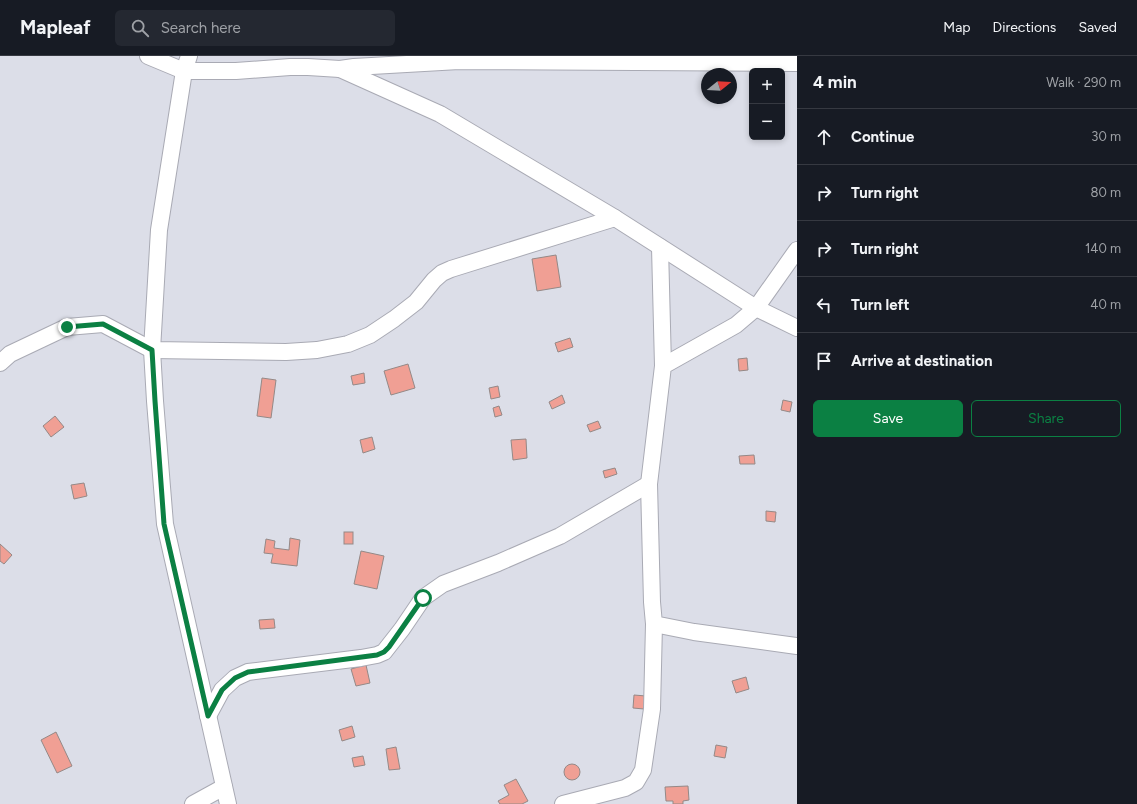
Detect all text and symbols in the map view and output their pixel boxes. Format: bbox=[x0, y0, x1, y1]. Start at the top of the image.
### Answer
search box bbox=[115, 10, 395, 46]
text: Mapleaf bbox=[20, 16, 91, 39]
icon: search bbox=[129, 17, 151, 39]
text: Search here bbox=[161, 19, 241, 37]
text: Map bbox=[943, 19, 971, 36]
text: Directions bbox=[993, 19, 1056, 36]
text: Saved bbox=[1078, 19, 1117, 36]
north arrow bbox=[701, 68, 737, 104]
map controls bbox=[749, 68, 785, 140]
button: + bbox=[749, 68, 785, 104]
text: 4 min bbox=[813, 72, 857, 92]
text: Walk · 290 m bbox=[1046, 75, 1121, 90]
button: − bbox=[749, 104, 785, 140]
icon: ahead bbox=[813, 126, 835, 148]
text: Continue bbox=[851, 128, 914, 146]
text: 30 m bbox=[1091, 129, 1121, 144]
icon: right bbox=[813, 182, 835, 204]
text: Turn right bbox=[851, 184, 919, 202]
text: 80 m bbox=[1090, 185, 1121, 200]
icon: right bbox=[813, 238, 835, 260]
text: Turn right bbox=[851, 240, 919, 258]
text: 140 m bbox=[1085, 241, 1121, 256]
icon: left bbox=[813, 294, 835, 316]
text: Turn left bbox=[851, 296, 909, 314]
text: 40 m bbox=[1090, 297, 1121, 312]
route end bbox=[58, 318, 76, 336]
icon: arrive bbox=[813, 350, 835, 372]
text: Arrive at destination bbox=[851, 352, 992, 370]
button: Save bbox=[813, 400, 963, 437]
button: Share bbox=[971, 400, 1121, 437]
route start bbox=[414, 589, 432, 607]

